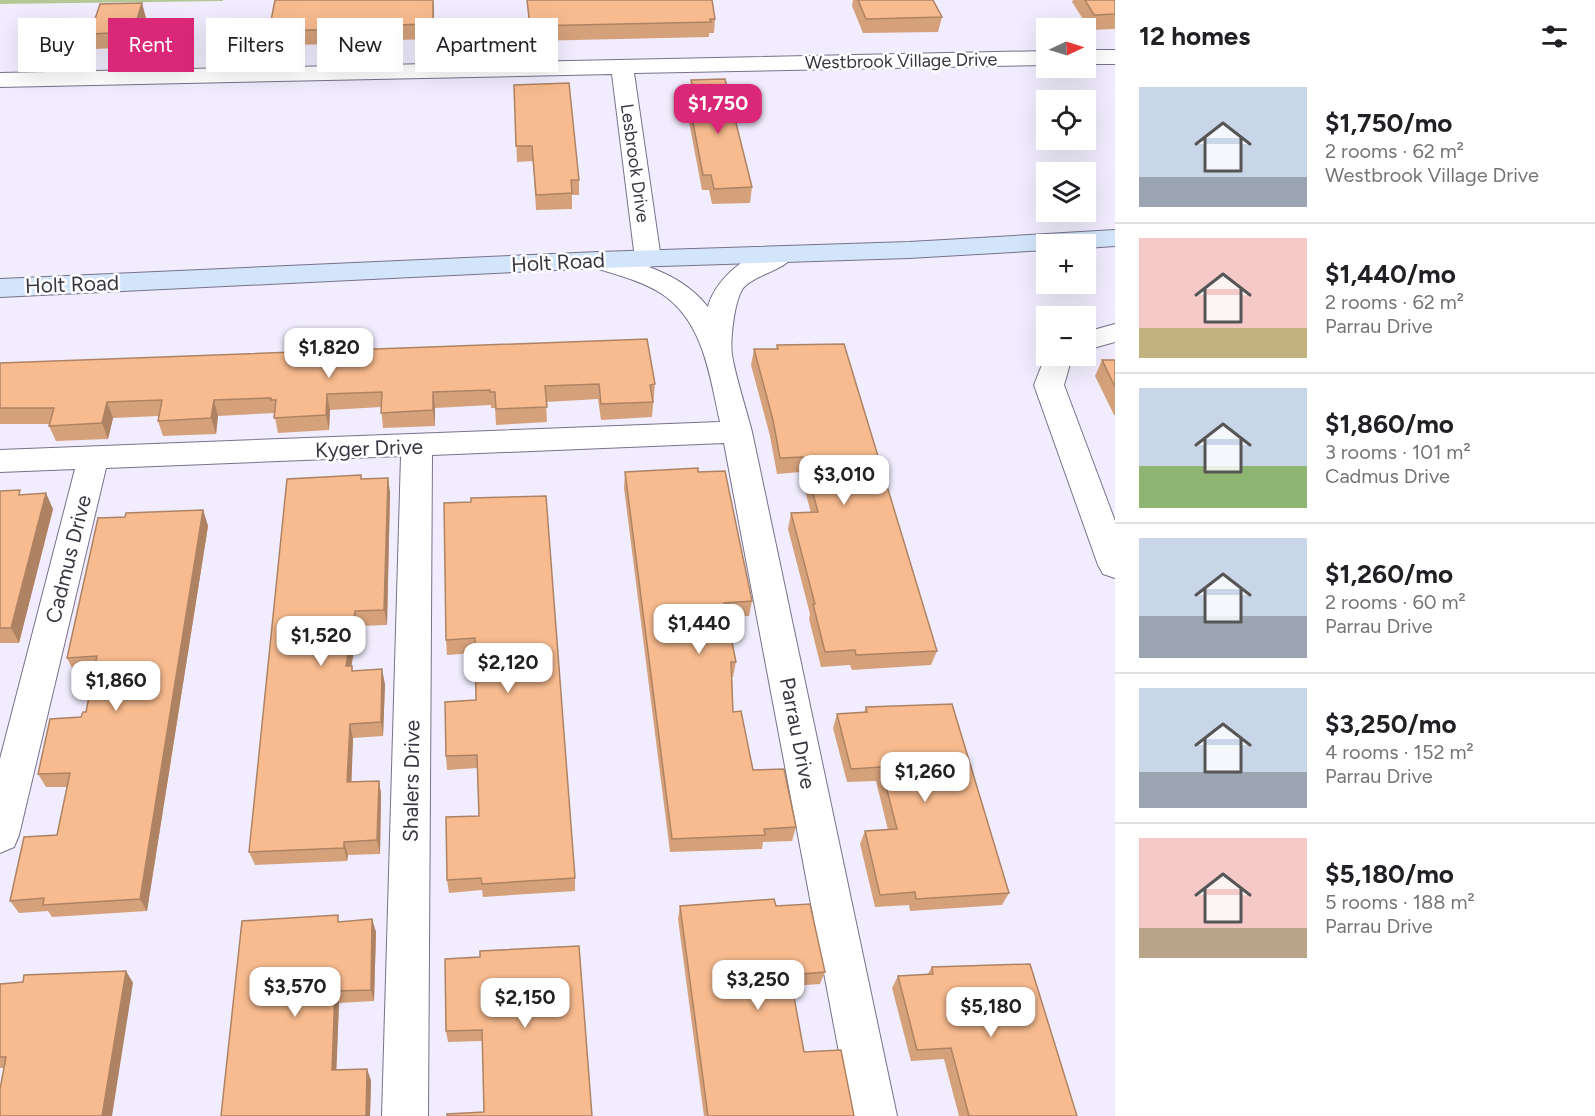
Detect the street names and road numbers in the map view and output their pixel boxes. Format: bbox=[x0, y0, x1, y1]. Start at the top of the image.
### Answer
street label: Westbrook Village Drive bbox=[805, 48, 998, 74]
street label: Lesbrook Drive bbox=[616, 102, 654, 224]
street label: Holt Road bbox=[510, 247, 606, 277]
street label: Holt Road bbox=[25, 270, 119, 298]
street label: Kyger Drive bbox=[315, 434, 423, 462]
street label: Cadmus Drive bbox=[40, 492, 96, 626]
street label: Parrau Drive bbox=[775, 675, 821, 791]
street label: Shalers Drive bbox=[397, 720, 425, 842]

